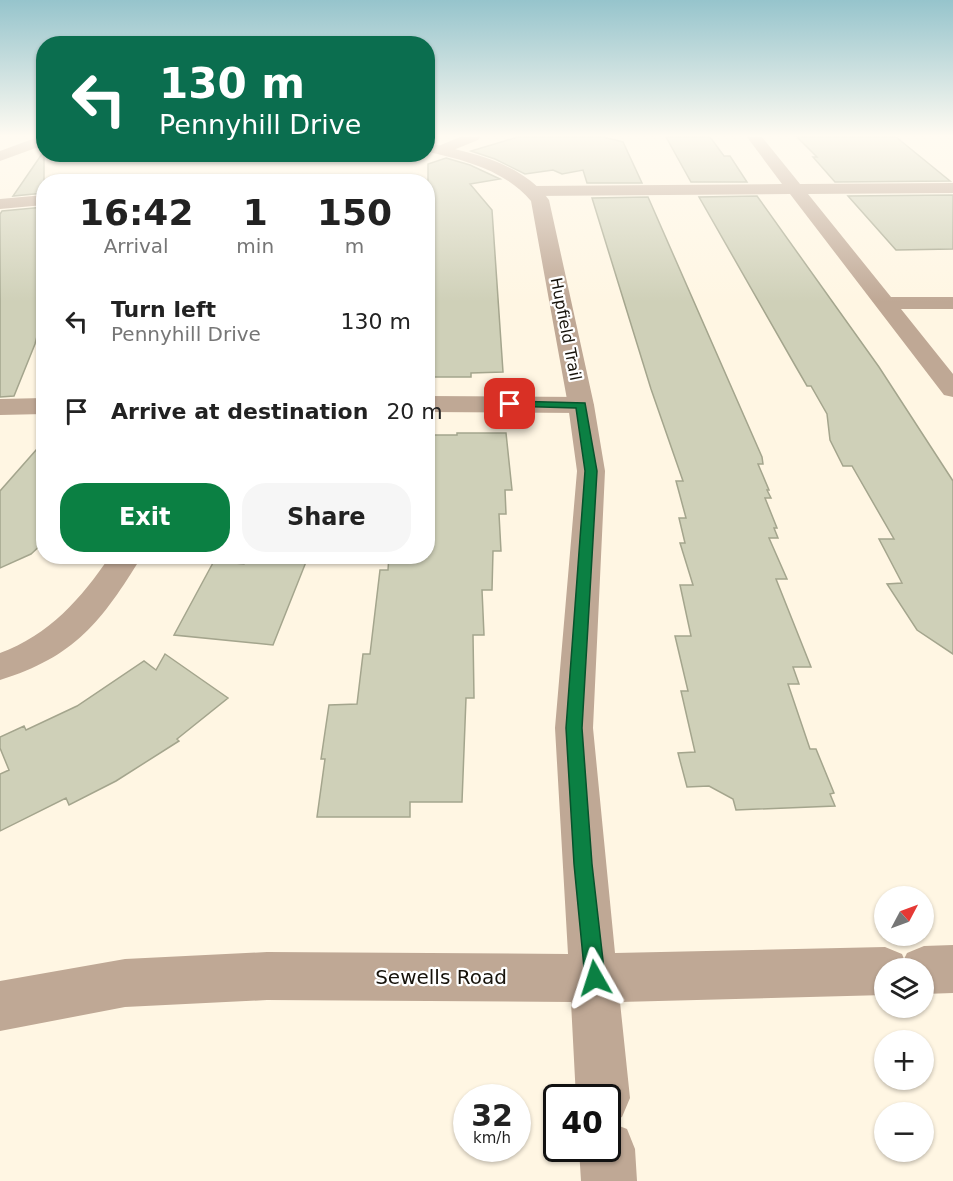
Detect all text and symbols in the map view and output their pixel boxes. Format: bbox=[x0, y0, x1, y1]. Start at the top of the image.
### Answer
text: 130 m bbox=[159, 59, 305, 108]
icon: left bbox=[60, 60, 138, 138]
text: Pennyhill Drive bbox=[159, 109, 361, 140]
text: 16:42 bbox=[79, 192, 193, 233]
text: 1 bbox=[243, 192, 268, 233]
text: 150 bbox=[317, 192, 392, 233]
text: Arrival bbox=[104, 234, 169, 258]
text: min bbox=[236, 234, 274, 258]
text: m bbox=[345, 234, 364, 258]
street label: Hupfield Trail bbox=[547, 276, 585, 382]
text: Turn left bbox=[111, 297, 216, 322]
icon: left bbox=[60, 305, 93, 338]
text: 130 m bbox=[341, 309, 411, 334]
text: Pennyhill Drive bbox=[111, 322, 261, 346]
pin bbox=[484, 378, 535, 429]
icon: arrive bbox=[493, 387, 526, 420]
icon: arrive bbox=[60, 395, 93, 428]
text: Arrive at destination bbox=[111, 399, 368, 424]
text: 20 m bbox=[386, 399, 443, 424]
button: Exit bbox=[60, 483, 230, 552]
button: Share bbox=[242, 483, 411, 552]
north arrow bbox=[874, 886, 934, 946]
map controls bbox=[874, 886, 934, 1162]
position arrow bbox=[563, 946, 627, 1010]
button: layers bbox=[874, 958, 934, 1018]
street label: Sewells Road bbox=[375, 965, 507, 989]
button: + bbox=[874, 1030, 934, 1090]
speed limit sign: 40 bbox=[543, 1084, 621, 1162]
text: 32 bbox=[471, 1098, 513, 1133]
button: − bbox=[874, 1102, 934, 1162]
text: km/h bbox=[473, 1129, 511, 1147]

